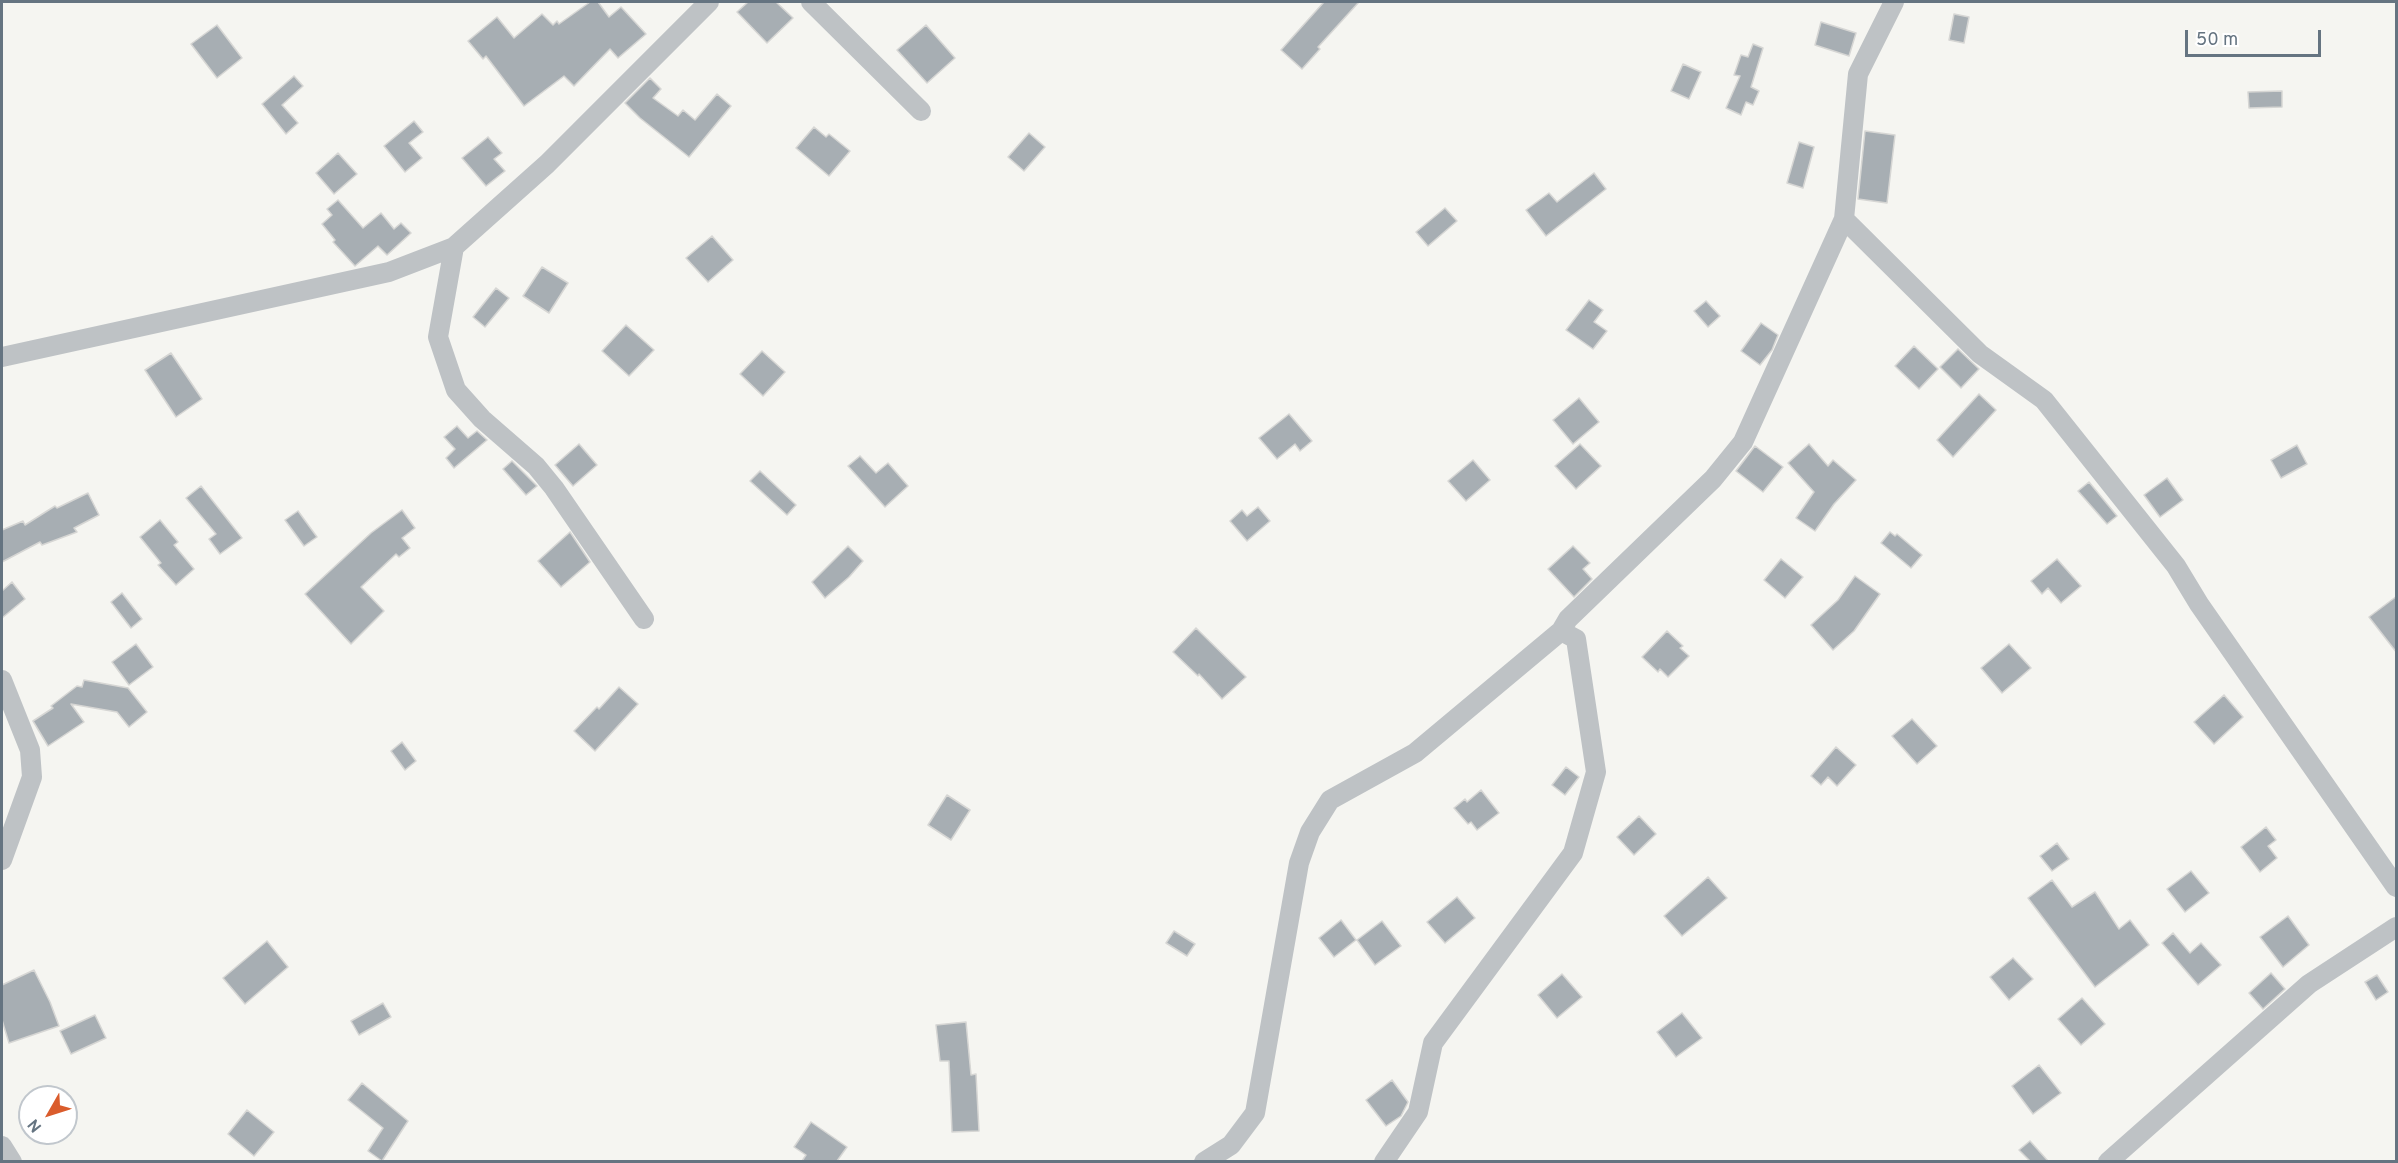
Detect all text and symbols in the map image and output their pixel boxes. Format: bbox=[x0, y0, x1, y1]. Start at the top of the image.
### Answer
scale bar bbox=[2188, 18, 2324, 56]
text: 50 m bbox=[2196, 29, 2238, 52]
north arrow bbox=[18, 1085, 78, 1145]
text: N bbox=[24, 1114, 47, 1136]

